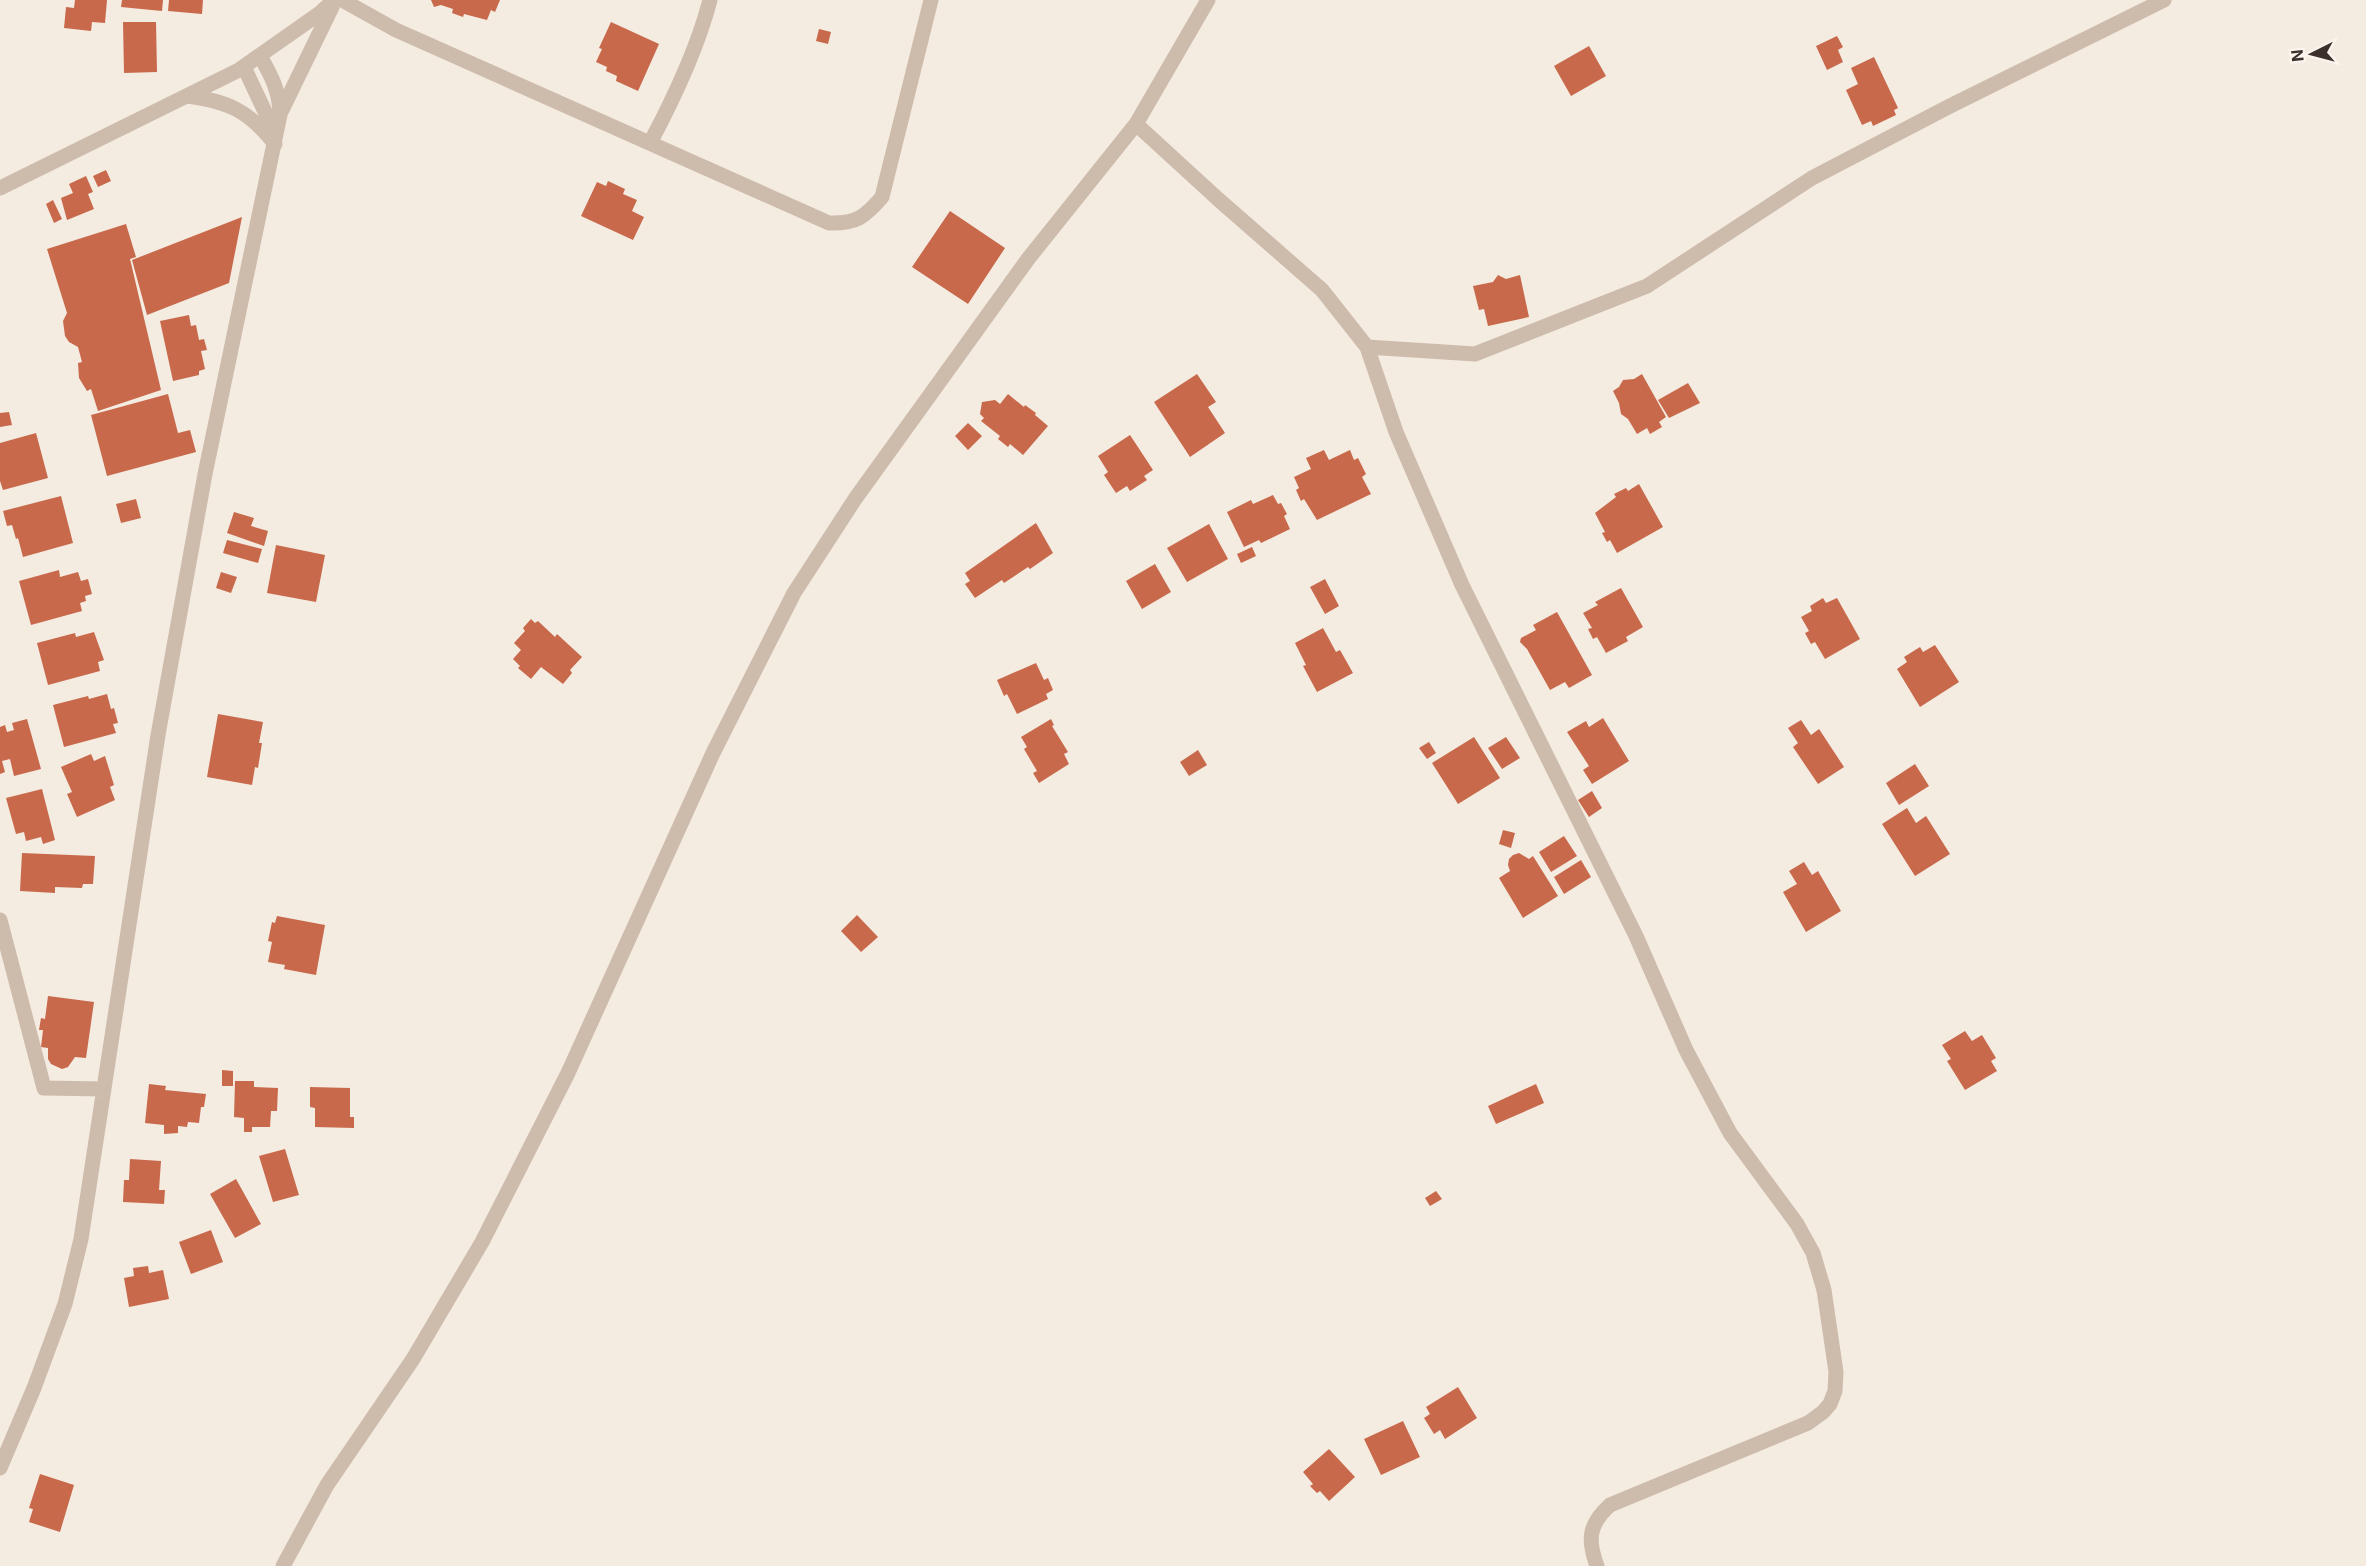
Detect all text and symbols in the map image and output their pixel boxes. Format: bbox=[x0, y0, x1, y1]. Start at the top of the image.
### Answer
north arrow bbox=[2282, 24, 2342, 84]
text: N bbox=[2286, 48, 2308, 63]

